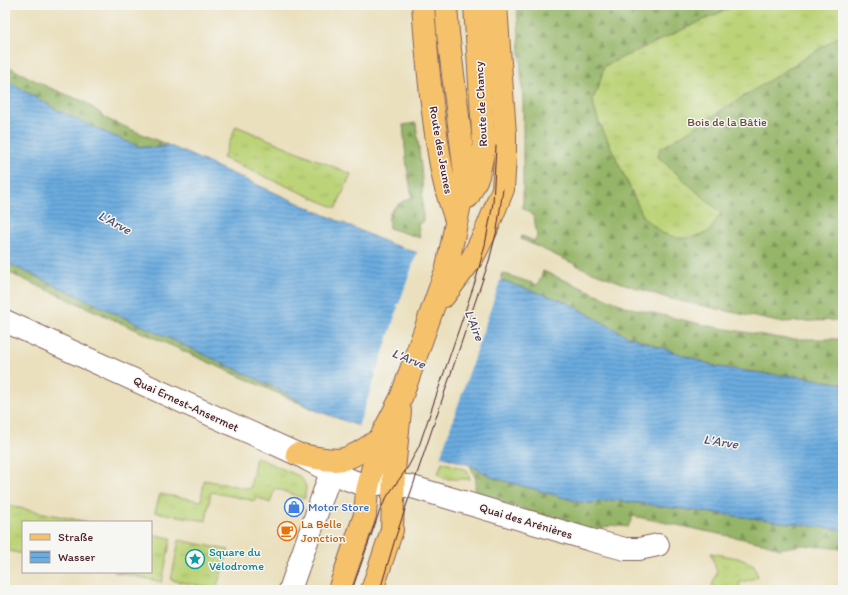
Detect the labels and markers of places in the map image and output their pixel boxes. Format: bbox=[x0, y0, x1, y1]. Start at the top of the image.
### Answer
shop icon: Motor Store bbox=[283, 496, 305, 518]
place label: Motor Store bbox=[308, 500, 369, 514]
place label: La Belle Jonction bbox=[301, 517, 346, 545]
cafe icon: La Belle Jonction bbox=[276, 520, 298, 542]
place label: Square du Vélodrome bbox=[209, 545, 264, 573]
place icon: Square du Vélodrome bbox=[184, 548, 206, 570]

